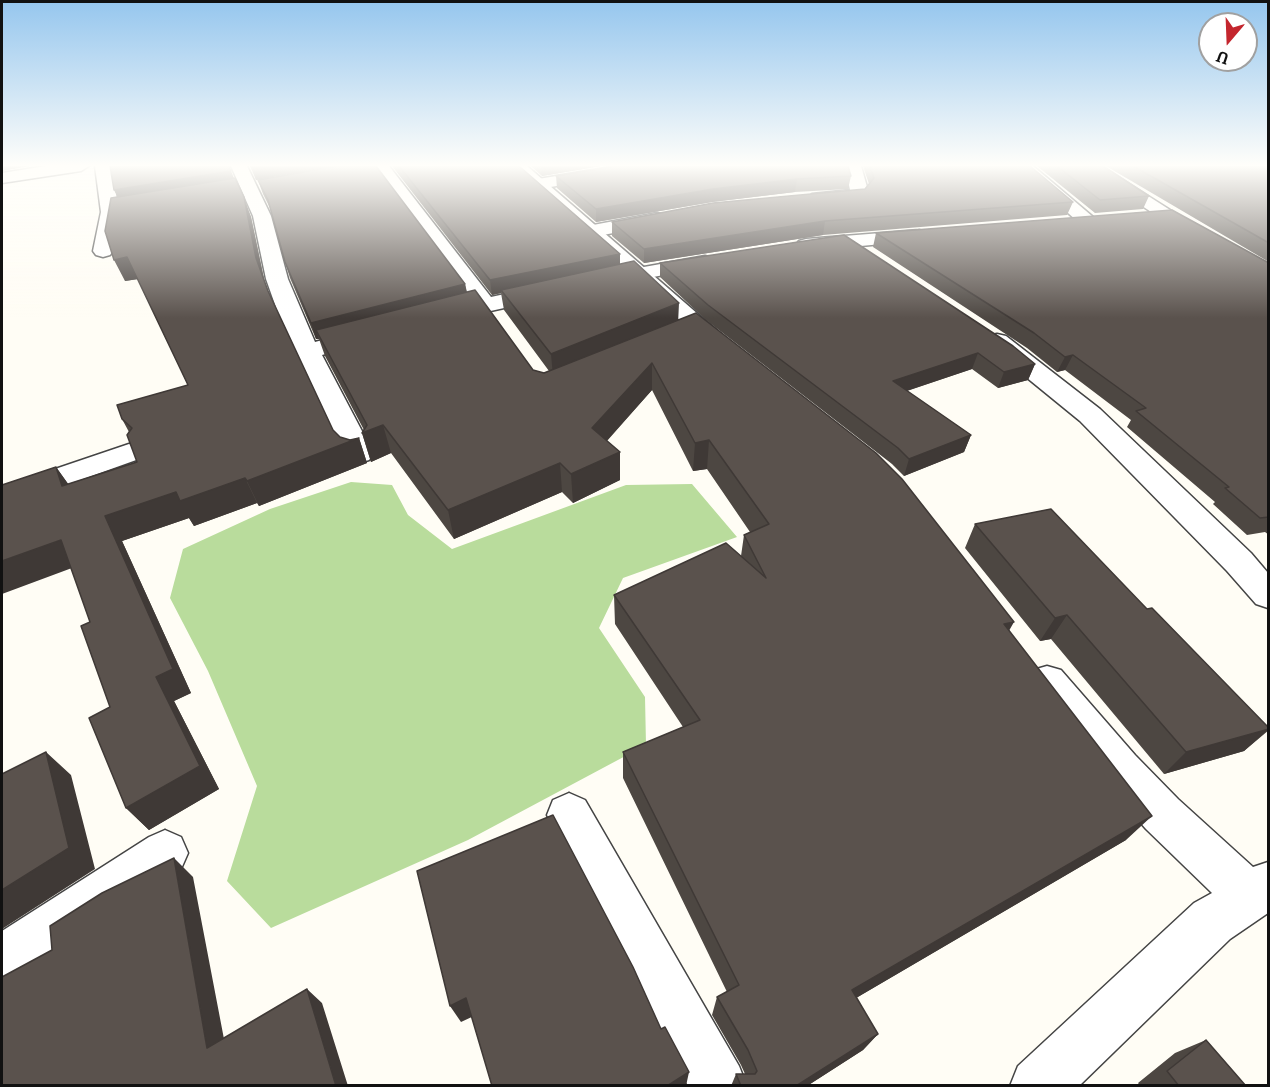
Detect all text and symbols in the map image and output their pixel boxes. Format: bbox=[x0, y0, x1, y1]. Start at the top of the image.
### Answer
north arrow bbox=[1198, 12, 1258, 72]
text: U bbox=[1214, 47, 1231, 69]

